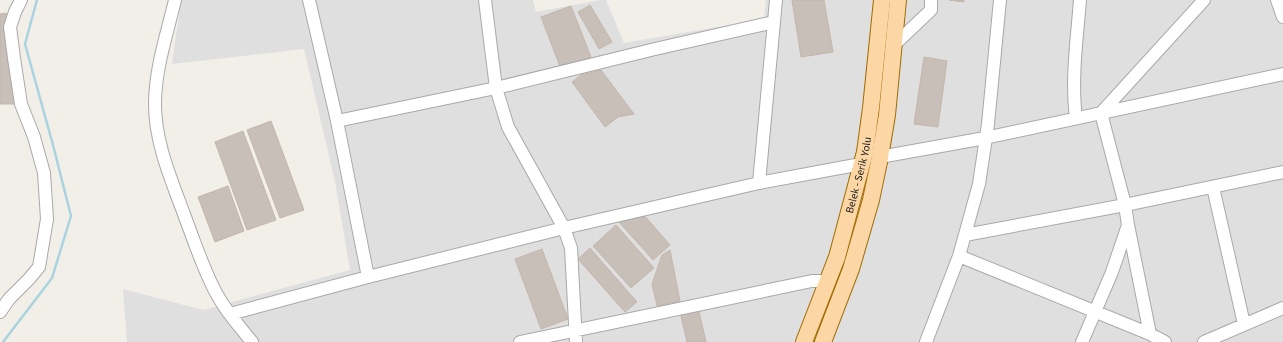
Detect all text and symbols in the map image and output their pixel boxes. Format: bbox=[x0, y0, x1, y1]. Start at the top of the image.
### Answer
street label: Belek - Serik Yolu bbox=[842, 136, 875, 215]

